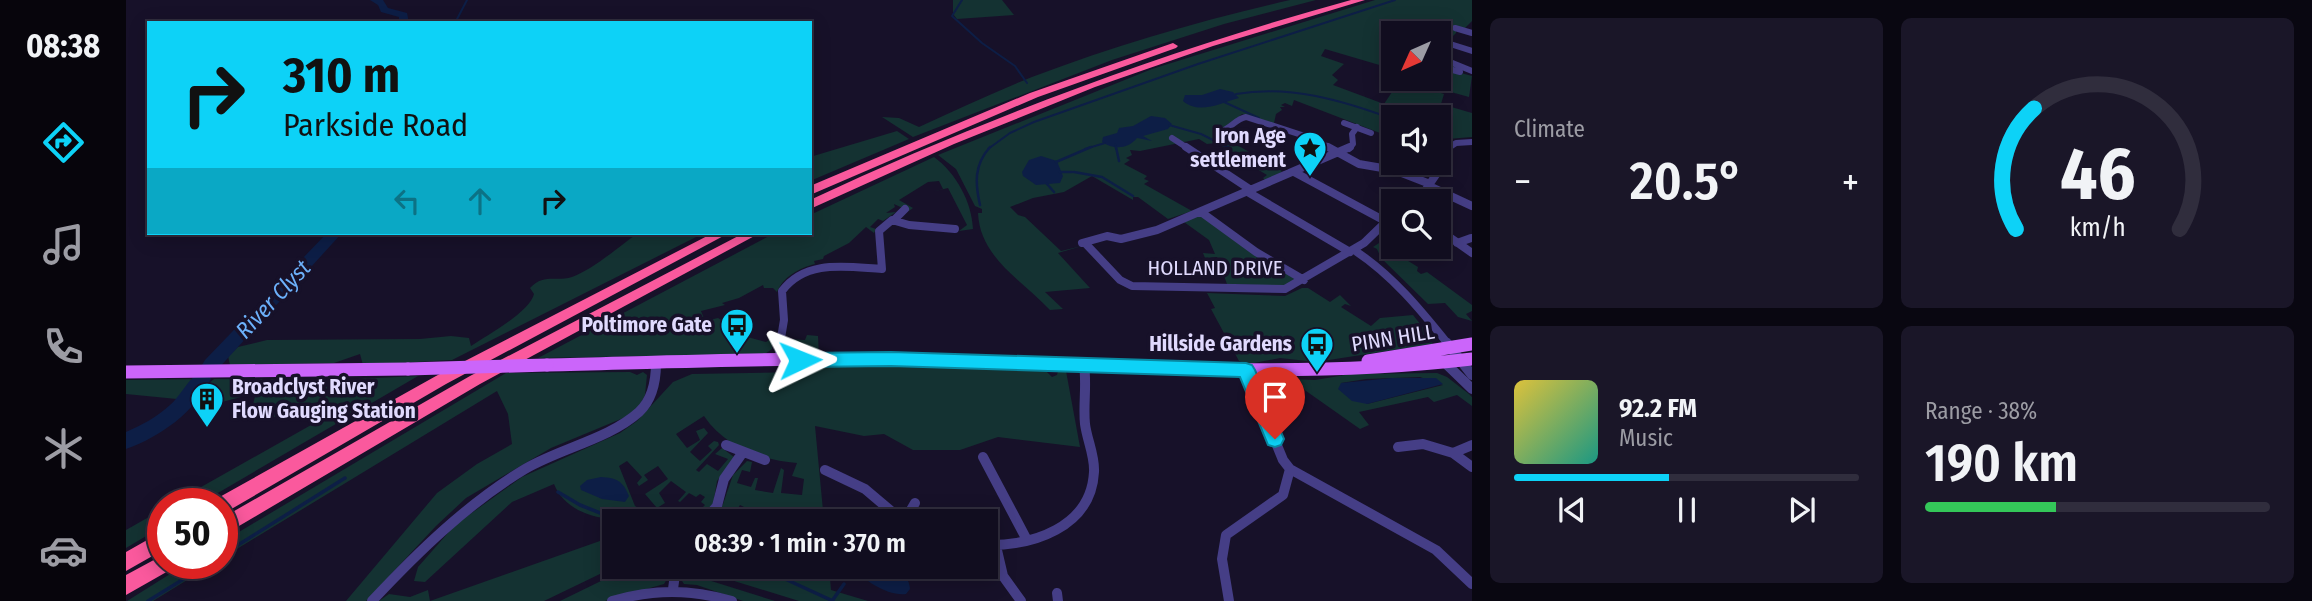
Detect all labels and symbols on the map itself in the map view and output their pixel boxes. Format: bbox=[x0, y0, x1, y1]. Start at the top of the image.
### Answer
north arrow bbox=[1381, 21, 1451, 91]
place label: Iron Age settlement bbox=[1190, 123, 1287, 173]
place icon: Iron Age settlement bbox=[1291, 129, 1329, 178]
water label: River Clyst bbox=[230, 254, 317, 344]
street label: HOLLAND DRIVE bbox=[1147, 255, 1283, 281]
bus stop icon: Poltimore Gate bbox=[718, 306, 756, 355]
place label: Poltimore Gate bbox=[582, 312, 712, 338]
street label: PINN HILL bbox=[1350, 319, 1437, 357]
position arrow bbox=[763, 323, 837, 397]
bus stop icon: Hillside Gardens bbox=[1298, 325, 1336, 374]
place label: Hillside Gardens bbox=[1149, 331, 1292, 357]
pin bbox=[1245, 367, 1305, 439]
place label: Broadclyst River Flow Gauging Station bbox=[232, 374, 416, 424]
building icon: Broadclyst River Flow Gauging Station bbox=[188, 380, 226, 429]
speed limit sign: 50 bbox=[147, 488, 238, 579]

